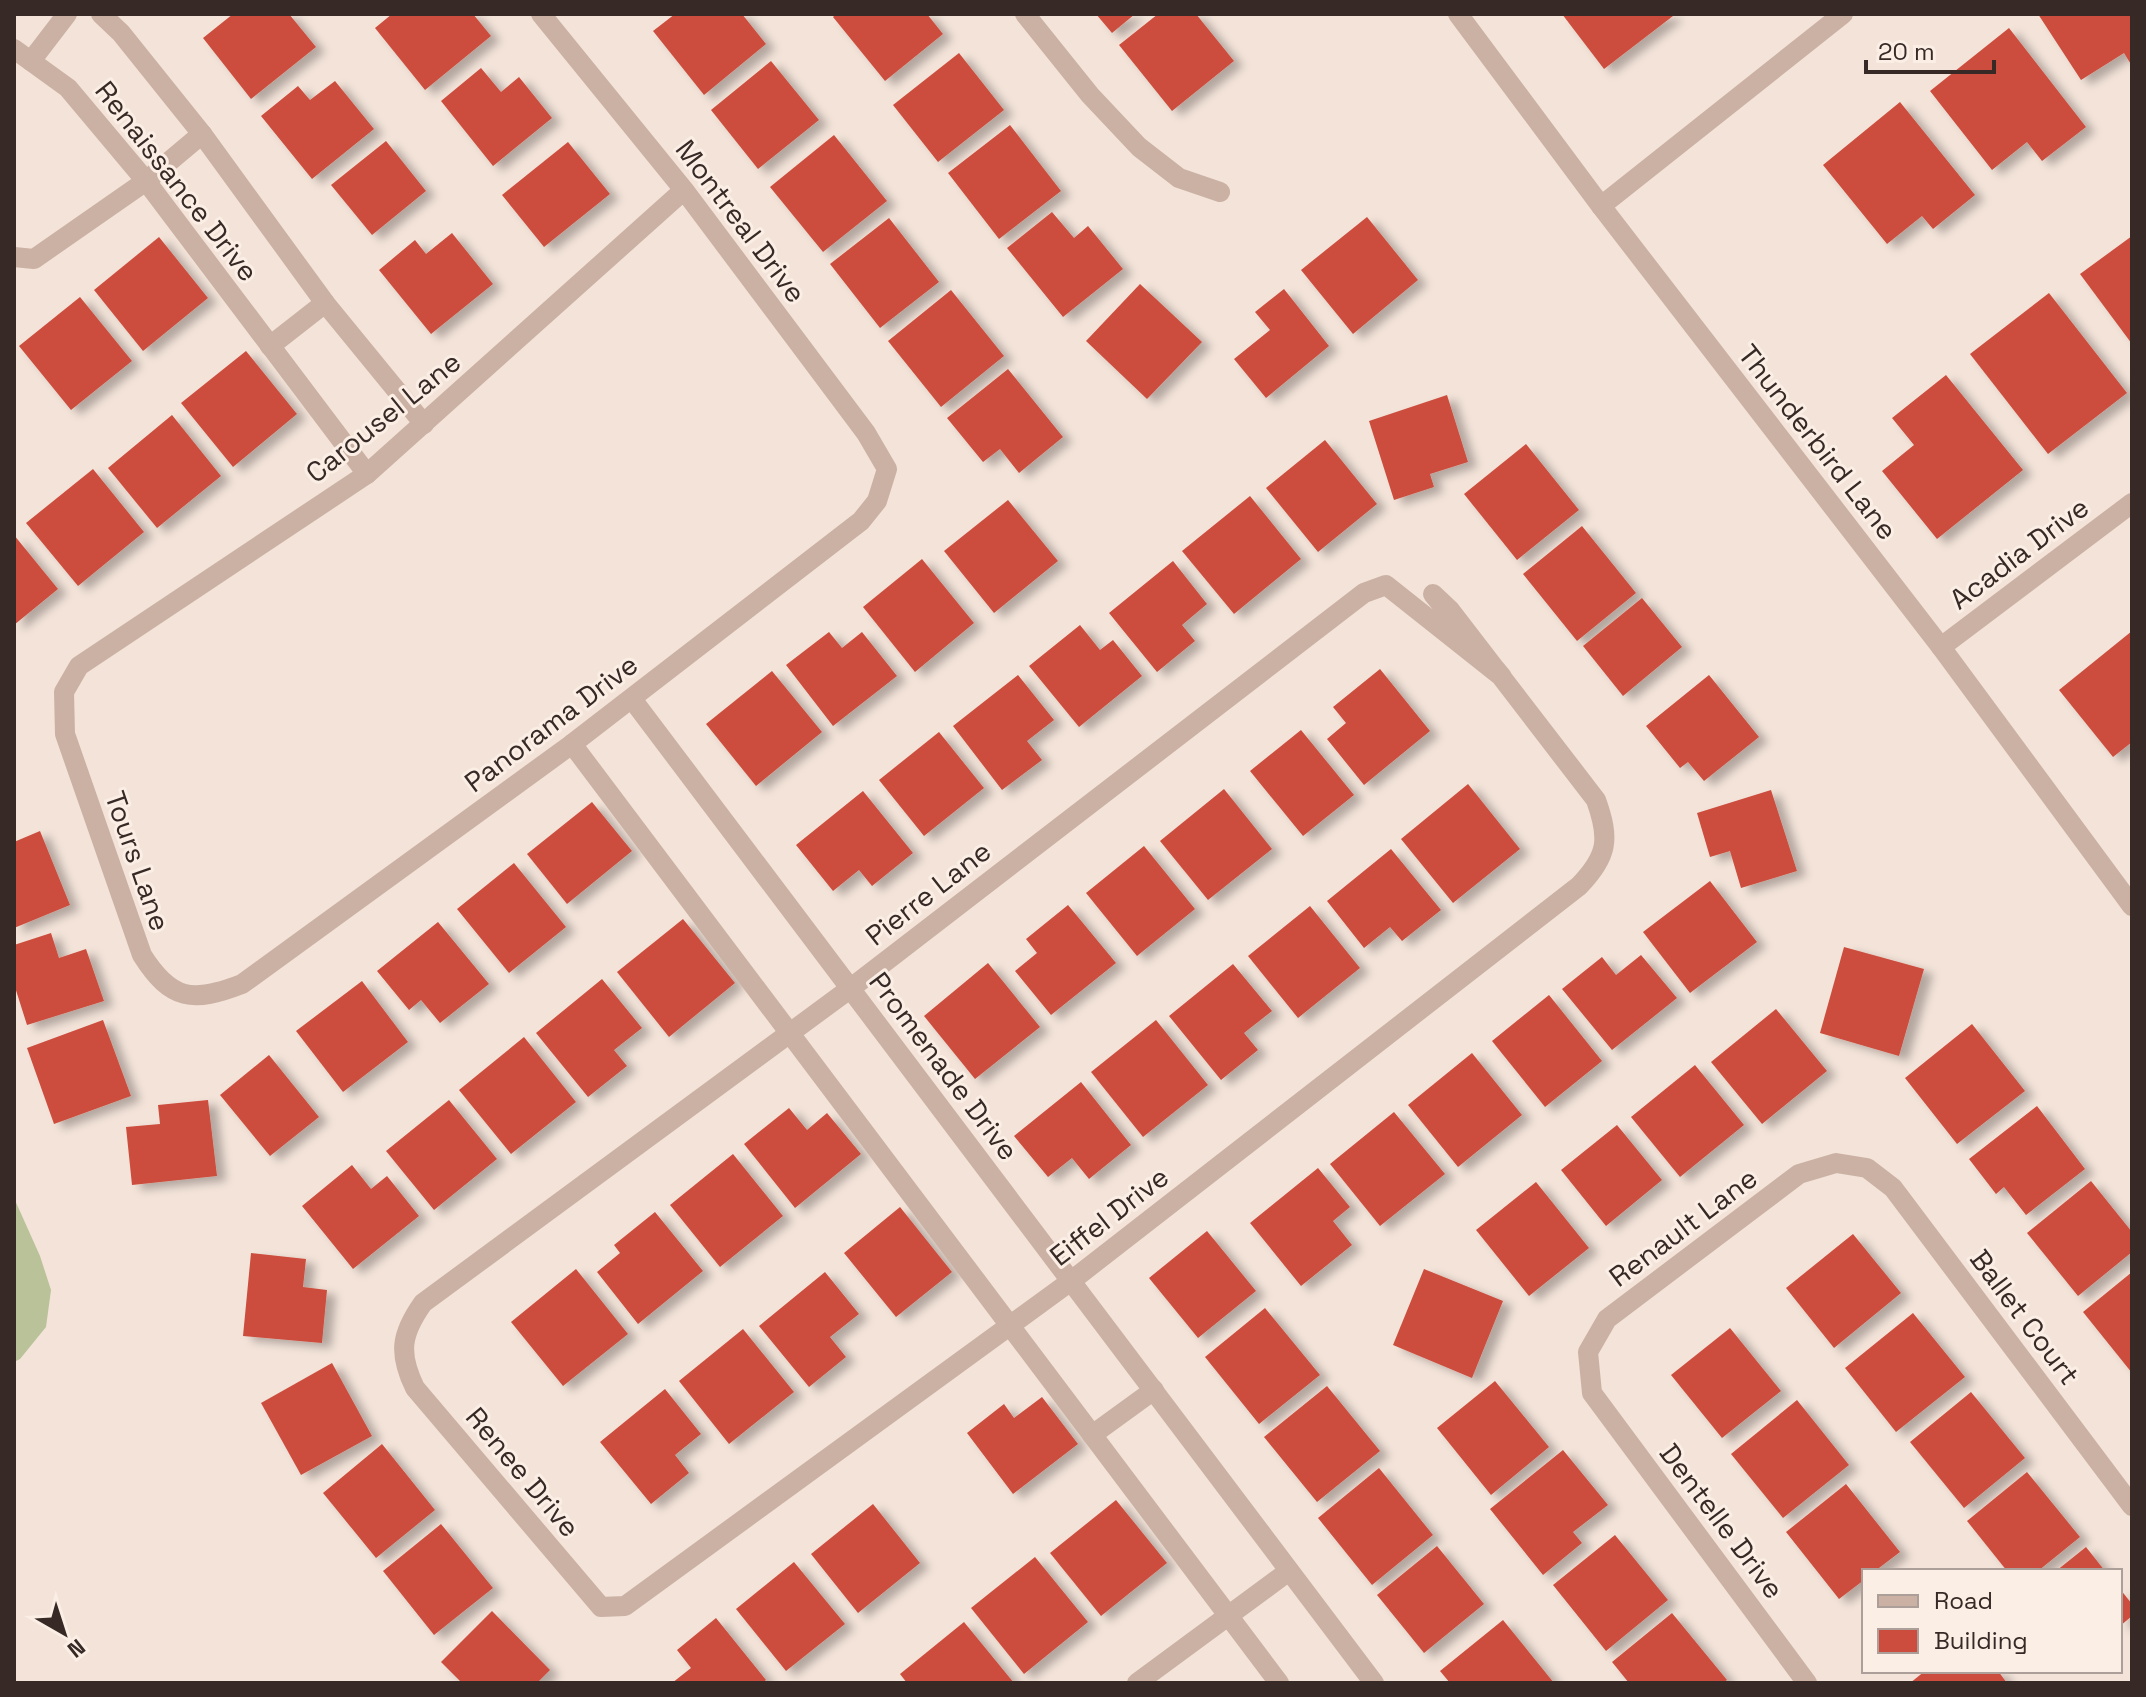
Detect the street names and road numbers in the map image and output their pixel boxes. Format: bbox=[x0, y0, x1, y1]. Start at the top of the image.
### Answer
street label: Renaissance Drive bbox=[88, 74, 266, 288]
street label: Montreal Drive bbox=[668, 132, 814, 310]
street label: Thunderbird Lane bbox=[1730, 337, 1906, 547]
street label: Carousel Lane bbox=[298, 344, 468, 490]
street label: Acadia Drive bbox=[1942, 489, 2096, 617]
street label: Panorama Drive bbox=[457, 646, 645, 800]
street label: Tours Lane bbox=[97, 786, 179, 936]
street label: Pierre Lane bbox=[858, 833, 998, 953]
street label: Promenade Drive bbox=[861, 965, 1027, 1167]
street label: Eiffel Drive bbox=[1042, 1158, 1176, 1274]
street label: Renault Lane bbox=[1602, 1160, 1764, 1294]
street label: Ballet Court bbox=[1962, 1242, 2088, 1392]
street label: Renee Drive bbox=[458, 1400, 588, 1544]
street label: Dentelle Drive bbox=[1652, 1436, 1792, 1606]

